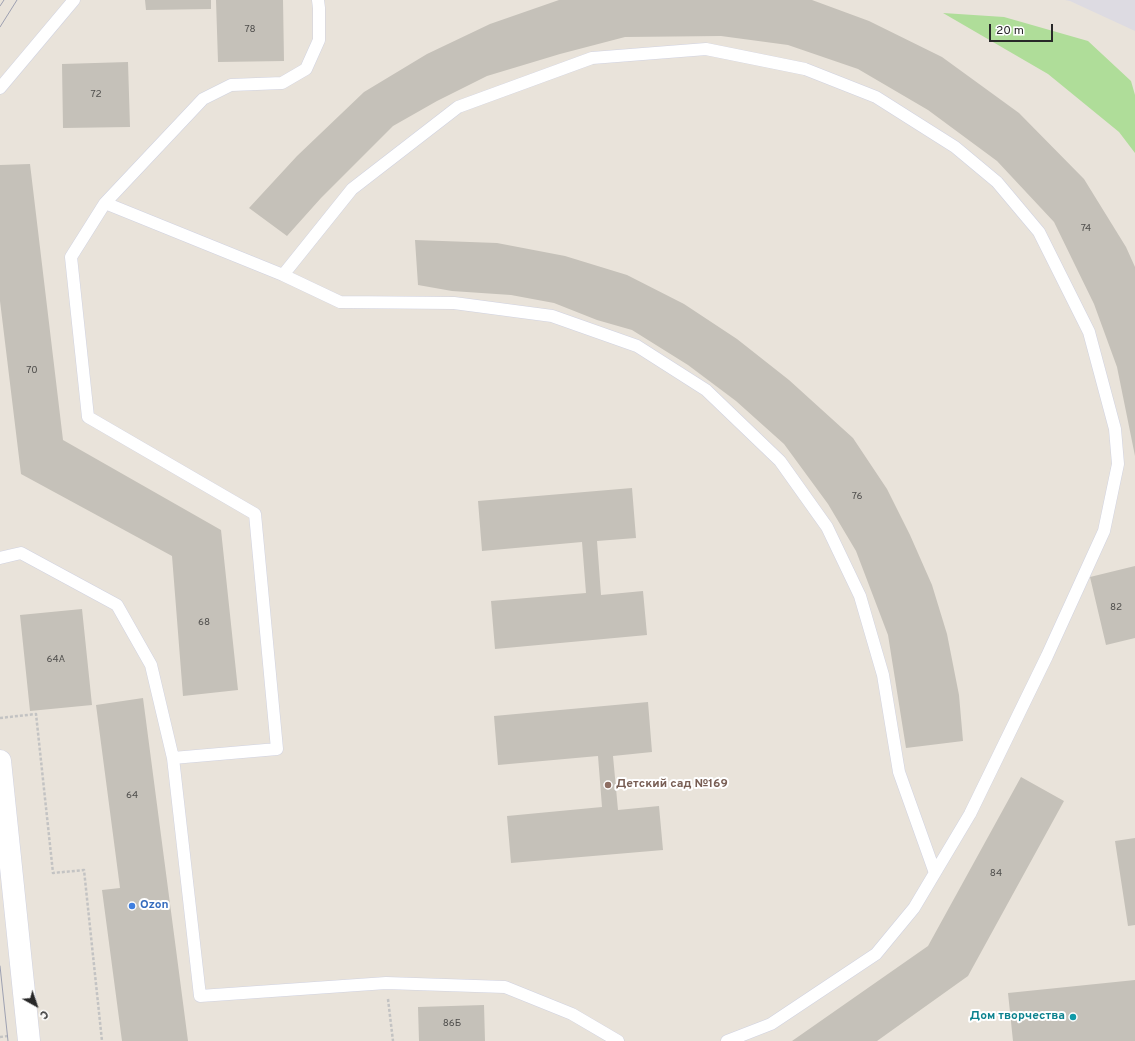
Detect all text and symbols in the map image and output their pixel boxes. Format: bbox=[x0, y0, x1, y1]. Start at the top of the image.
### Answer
scale bar bbox=[991, 16, 1055, 42]
text: 20 m bbox=[996, 23, 1024, 39]
house number: 78 bbox=[244, 24, 256, 36]
house number: 72 bbox=[90, 89, 102, 101]
house number: 74 bbox=[1081, 223, 1091, 235]
house number: 70 bbox=[26, 365, 38, 377]
house number: 76 bbox=[852, 491, 862, 503]
house number: 82 bbox=[1110, 602, 1122, 614]
house number: 68 bbox=[198, 617, 210, 629]
house number: 64А bbox=[47, 654, 65, 666]
place label: Детский сад №169 bbox=[616, 778, 728, 792]
marker: Детский сад №169 bbox=[603, 780, 613, 790]
house number: 64 bbox=[126, 790, 138, 802]
house number: 84 bbox=[990, 868, 1002, 880]
place label: Ozon bbox=[140, 899, 169, 913]
marker: Ozon bbox=[127, 901, 137, 911]
north arrow bbox=[16, 985, 56, 1025]
text: С bbox=[37, 1007, 51, 1022]
place label: Дом творчества bbox=[970, 1010, 1065, 1024]
marker: Дом творчества bbox=[1068, 1012, 1078, 1022]
house number: 86Б bbox=[443, 1018, 461, 1030]

